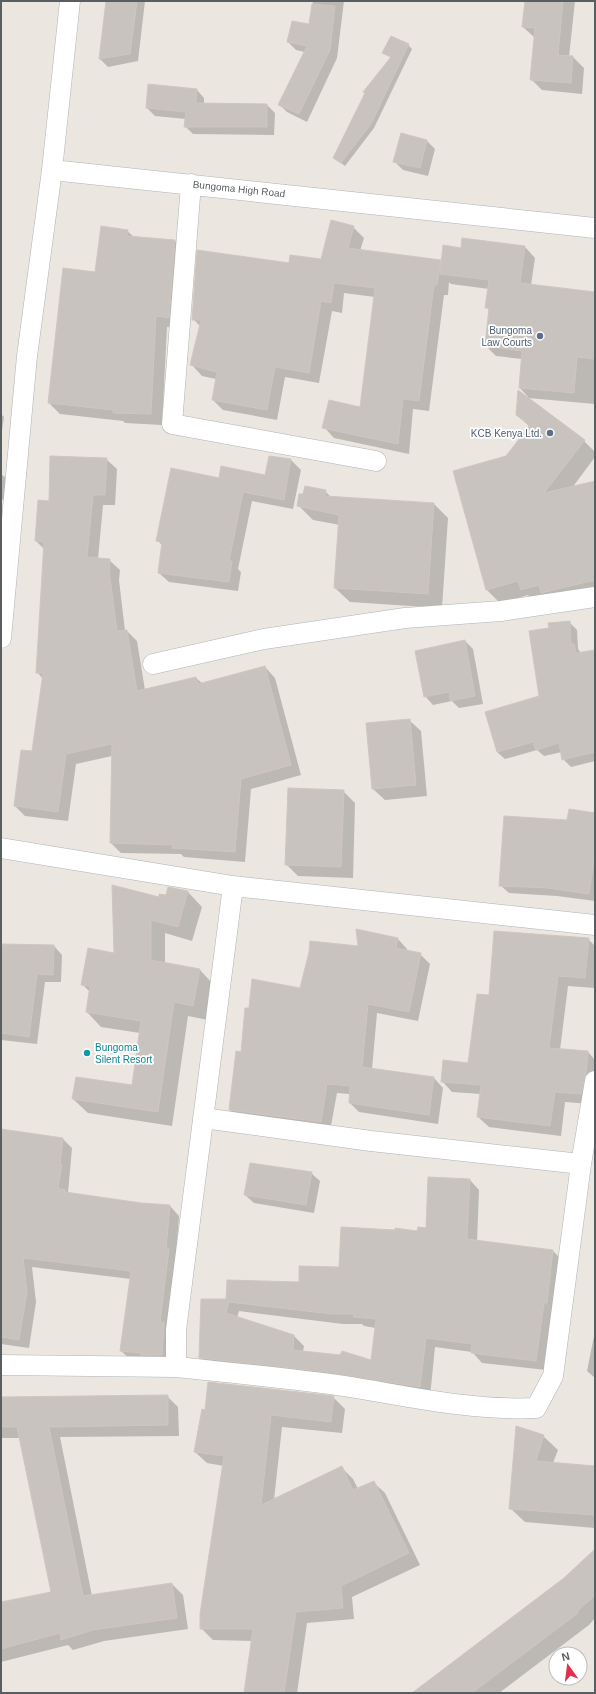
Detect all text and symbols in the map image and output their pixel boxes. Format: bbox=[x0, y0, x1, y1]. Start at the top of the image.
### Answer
street label: Bungoma High Road bbox=[192, 179, 286, 199]
place label: Bungoma Law Courts bbox=[481, 325, 532, 348]
marker: Bungoma Law Courts bbox=[535, 331, 545, 341]
place label: KCB Kenya Ltd. bbox=[471, 428, 542, 439]
marker: KCB Kenya Ltd. bbox=[545, 428, 555, 438]
place label: Bungoma Silent Resort bbox=[95, 1042, 152, 1065]
marker: Bungoma Silent Resort bbox=[82, 1048, 92, 1058]
north arrow bbox=[548, 1646, 588, 1686]
text: N bbox=[560, 1650, 571, 1663]

